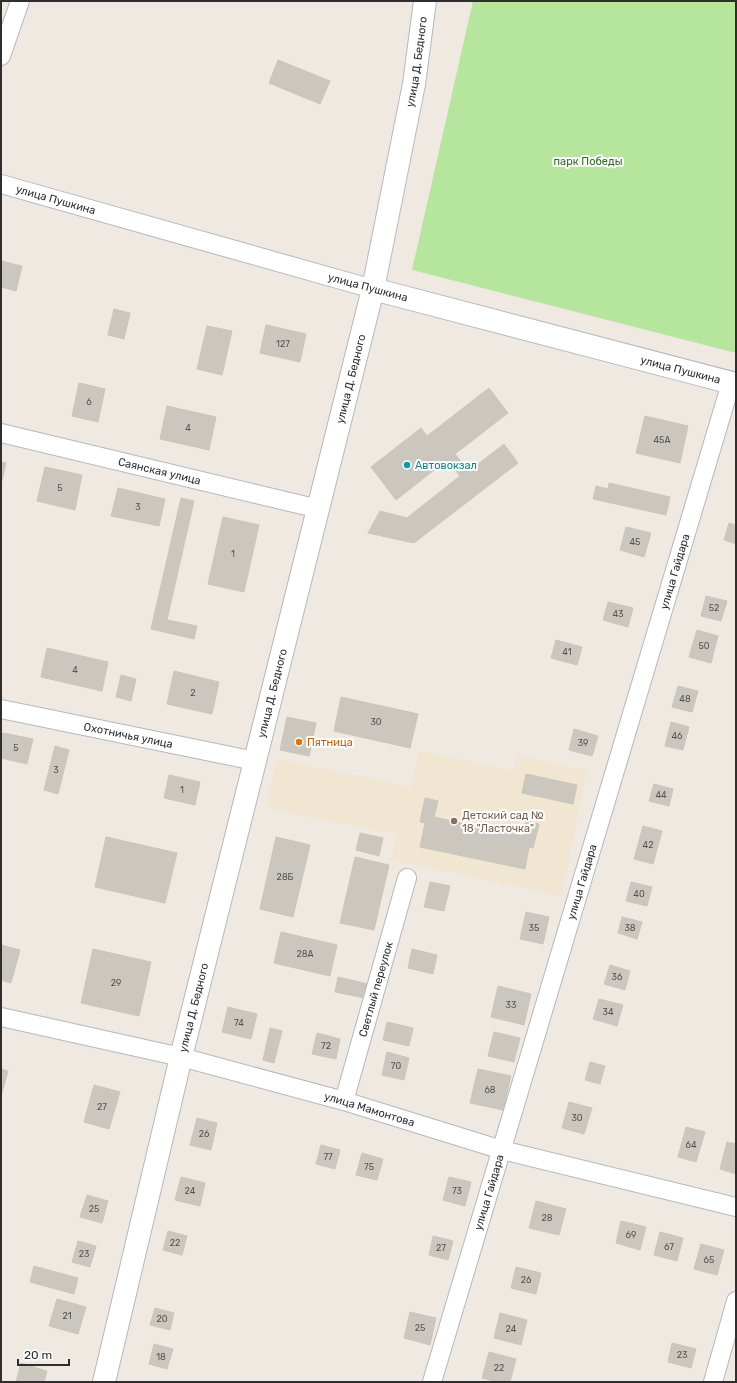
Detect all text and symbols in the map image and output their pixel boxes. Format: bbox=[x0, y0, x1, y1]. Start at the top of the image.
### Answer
street label: улица Д. Бедного bbox=[404, 16, 430, 108]
park label: парк Победы bbox=[554, 155, 622, 168]
street label: улица Пушкина bbox=[14, 183, 97, 217]
street label: улица Пушкина bbox=[326, 271, 409, 304]
street label: улица Д. Бедного bbox=[334, 333, 368, 425]
house number: 127 bbox=[276, 339, 290, 349]
street label: улица Пушкина bbox=[639, 353, 722, 387]
house number: 6 bbox=[86, 397, 92, 407]
house number: 4 bbox=[185, 423, 191, 433]
house number: 45А bbox=[654, 435, 670, 445]
street label: Саянская улица bbox=[117, 455, 202, 488]
place label: Автовокзал bbox=[415, 459, 477, 472]
marker: Автовокзал bbox=[402, 460, 412, 470]
house number: 5 bbox=[57, 483, 63, 493]
house number: 3 bbox=[135, 502, 141, 512]
street label: улица Гайдара bbox=[658, 532, 693, 611]
house number: 45 bbox=[630, 537, 640, 547]
house number: 1 bbox=[231, 549, 235, 559]
house number: 52 bbox=[709, 603, 719, 613]
house number: 43 bbox=[613, 609, 624, 619]
house number: 50 bbox=[698, 641, 710, 651]
street label: улица Д. Бедного bbox=[255, 647, 290, 739]
house number: 41 bbox=[562, 647, 572, 657]
house number: 4 bbox=[72, 665, 78, 675]
house number: 2 bbox=[190, 688, 196, 698]
house number: 48 bbox=[679, 694, 691, 704]
house number: 30 bbox=[370, 717, 382, 727]
street label: Охотничья улица bbox=[83, 720, 174, 751]
house number: 46 bbox=[671, 731, 683, 741]
place label: Пятница bbox=[307, 736, 353, 749]
marker: Пятница bbox=[294, 737, 304, 747]
house number: 39 bbox=[578, 738, 588, 748]
house number: 5 bbox=[13, 743, 19, 753]
house number: 3 bbox=[53, 765, 59, 775]
house number: 1 bbox=[180, 785, 184, 795]
house number: 44 bbox=[655, 790, 667, 800]
place label: Детский сад № 18 "Ласточка" bbox=[462, 809, 544, 835]
marker: Детский сад № 18 "Ласточка" bbox=[449, 816, 459, 826]
house number: 42 bbox=[643, 840, 653, 850]
street label: улица Гайдара bbox=[565, 843, 600, 921]
house number: 28Б bbox=[277, 872, 294, 882]
house number: 40 bbox=[633, 889, 645, 899]
house number: 35 bbox=[529, 923, 539, 933]
house number: 38 bbox=[624, 923, 636, 933]
street label: Светлый переулок bbox=[356, 940, 396, 1039]
house number: 28А bbox=[296, 949, 314, 959]
street label: улица Д. Бедного bbox=[176, 962, 211, 1054]
house number: 36 bbox=[612, 972, 623, 982]
house number: 29 bbox=[111, 978, 121, 988]
house number: 33 bbox=[506, 1000, 516, 1010]
house number: 34 bbox=[603, 1007, 614, 1017]
house number: 74 bbox=[234, 1018, 244, 1028]
house number: 72 bbox=[321, 1041, 331, 1051]
house number: 70 bbox=[391, 1061, 401, 1071]
house number: 68 bbox=[484, 1085, 496, 1095]
street label: улица Мамонтова bbox=[323, 1090, 416, 1130]
house number: 27 bbox=[97, 1102, 107, 1112]
house number: 30 bbox=[571, 1113, 583, 1123]
house number: 26 bbox=[199, 1129, 210, 1139]
house number: 64 bbox=[685, 1140, 697, 1150]
house number: 77 bbox=[323, 1152, 333, 1162]
street label: улица Гайдара bbox=[472, 1153, 507, 1232]
house number: 75 bbox=[364, 1162, 374, 1172]
house number: 24 bbox=[185, 1186, 196, 1196]
house number: 73 bbox=[452, 1186, 462, 1196]
house number: 25 bbox=[89, 1204, 99, 1214]
house number: 28 bbox=[541, 1213, 553, 1223]
house number: 69 bbox=[626, 1230, 636, 1240]
house number: 22 bbox=[170, 1238, 180, 1248]
house number: 67 bbox=[664, 1242, 674, 1252]
house number: 27 bbox=[436, 1243, 446, 1253]
house number: 23 bbox=[79, 1249, 89, 1259]
house number: 65 bbox=[704, 1255, 714, 1265]
house number: 26 bbox=[521, 1275, 532, 1285]
house number: 21 bbox=[62, 1311, 72, 1321]
house number: 20 bbox=[157, 1314, 168, 1324]
house number: 25 bbox=[415, 1323, 425, 1333]
house number: 24 bbox=[506, 1324, 517, 1334]
scale bar bbox=[18, 1341, 69, 1367]
text: 20 m bbox=[24, 1348, 52, 1362]
house number: 23 bbox=[677, 1350, 687, 1360]
house number: 18 bbox=[156, 1352, 166, 1362]
house number: 22 bbox=[494, 1363, 504, 1373]

